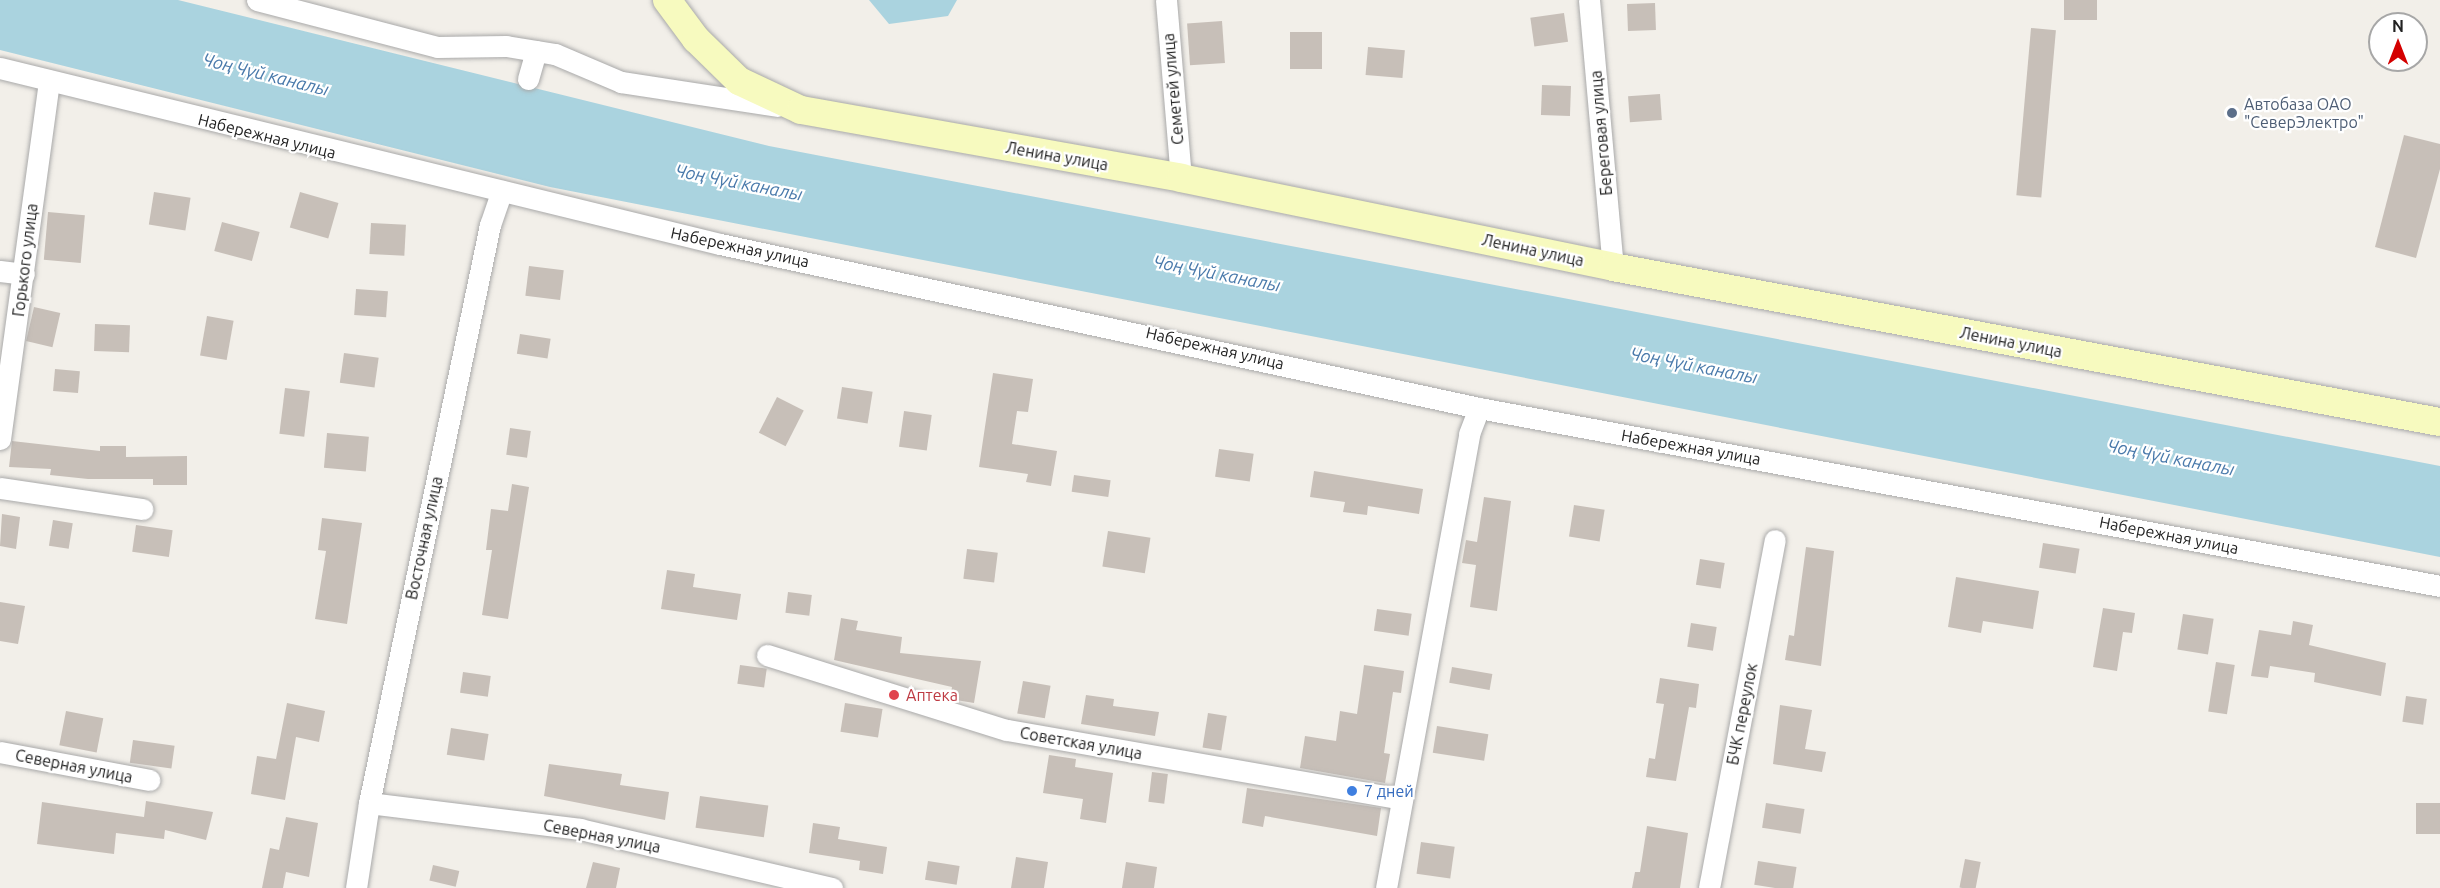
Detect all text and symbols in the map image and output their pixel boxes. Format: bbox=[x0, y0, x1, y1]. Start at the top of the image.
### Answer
north arrow bbox=[2368, 12, 2428, 72]
text: N bbox=[2392, 17, 2404, 35]
street label: Семетей улица bbox=[1159, 32, 1187, 146]
water label: Чоң Чүй каналы bbox=[201, 48, 331, 100]
street label: Береговая улица bbox=[1586, 69, 1616, 197]
place label: Автобаза ОАО "СеверЭлектро" bbox=[2244, 94, 2364, 132]
marker: Автобаза ОАО "СеверЭлектро" bbox=[2225, 106, 2239, 120]
street label: Набережная улица bbox=[196, 110, 338, 162]
street label: Ленина улица bbox=[1004, 138, 1110, 174]
water label: Чоң Чүй каналы bbox=[674, 159, 804, 205]
street label: Горького улица bbox=[9, 202, 41, 318]
street label: Набережная улица bbox=[669, 223, 811, 271]
street label: Ленина улица bbox=[1480, 230, 1586, 270]
water label: Чоң Чүй каналы bbox=[1152, 250, 1282, 296]
street label: Набережная улица bbox=[1144, 323, 1286, 373]
street label: Ленина улица bbox=[1958, 323, 2064, 361]
water label: Чоң Чүй каналы bbox=[1629, 342, 1759, 388]
street label: Набережная улица bbox=[1620, 425, 1762, 469]
water label: Чоң Чүй каналы bbox=[2106, 434, 2236, 480]
street label: Восточная улица bbox=[402, 475, 446, 601]
street label: Набережная улица bbox=[2098, 512, 2240, 558]
street label: БЧК переулок bbox=[1723, 661, 1761, 767]
place label: Аптека bbox=[906, 685, 958, 705]
marker: Аптека bbox=[887, 688, 901, 702]
street label: Советская улица bbox=[1018, 723, 1144, 763]
street label: Северная улица bbox=[14, 745, 134, 787]
place label: 7 дней bbox=[1364, 781, 1414, 801]
marker: 7 дней bbox=[1345, 784, 1359, 798]
street label: Северная улица bbox=[542, 815, 662, 857]

